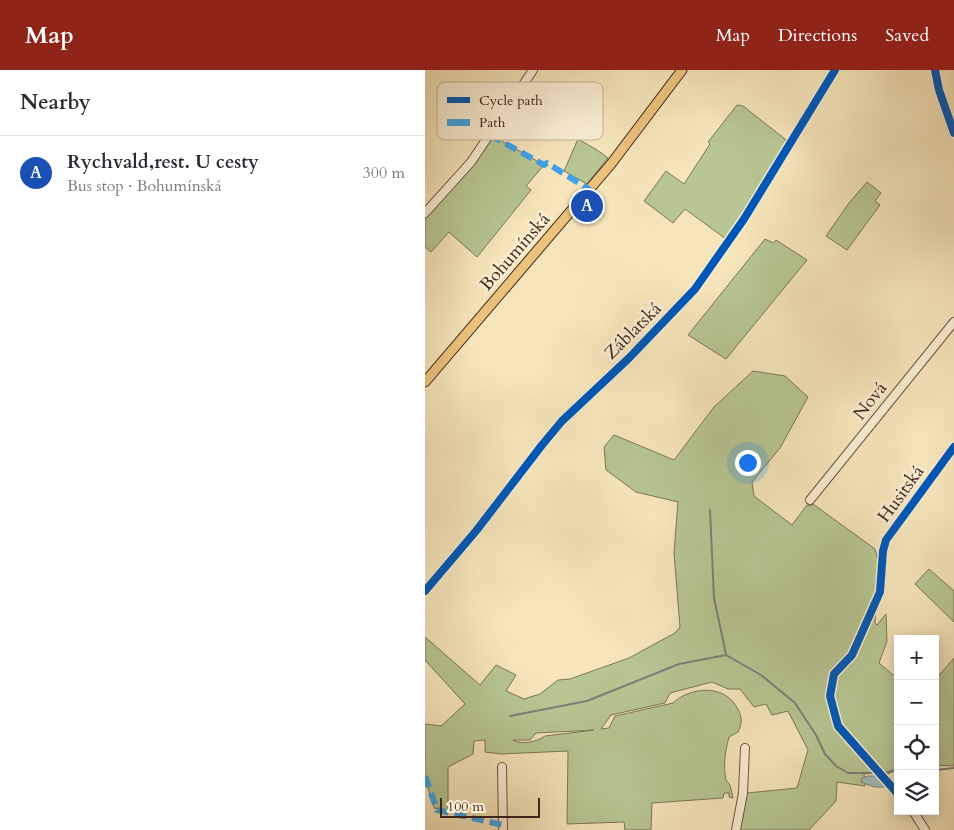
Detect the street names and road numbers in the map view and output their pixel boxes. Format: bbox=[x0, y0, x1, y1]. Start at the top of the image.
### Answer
street label: Bohumínská bbox=[474, 208, 556, 296]
street label: Záblatská bbox=[599, 297, 667, 365]
street label: Nová bbox=[847, 377, 893, 425]
street label: Husitská bbox=[872, 460, 930, 528]

